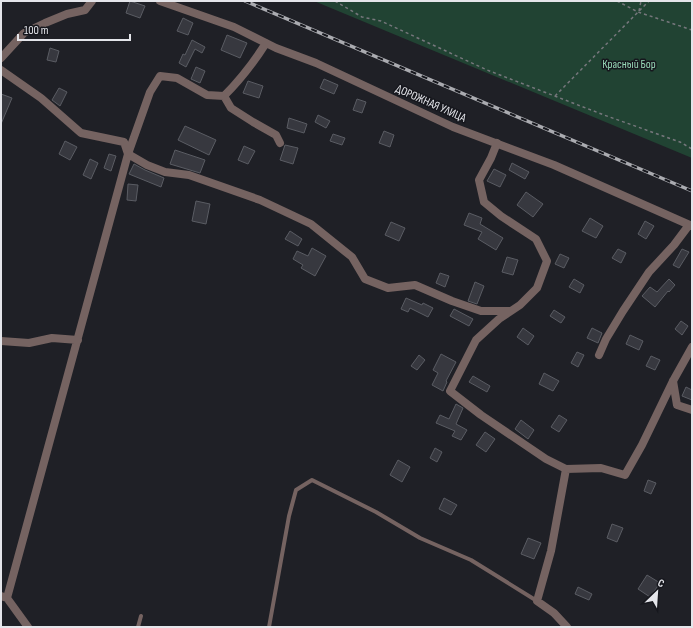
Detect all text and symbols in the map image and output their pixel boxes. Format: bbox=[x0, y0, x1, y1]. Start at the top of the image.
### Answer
scale bar bbox=[18, 16, 130, 42]
text: 100 m bbox=[24, 23, 49, 38]
park label: Красный Бор bbox=[602, 57, 656, 72]
street label: ДОРОЖНАЯ УЛИЦА bbox=[393, 81, 469, 126]
north arrow bbox=[637, 572, 677, 612]
text: С bbox=[656, 576, 667, 591]

